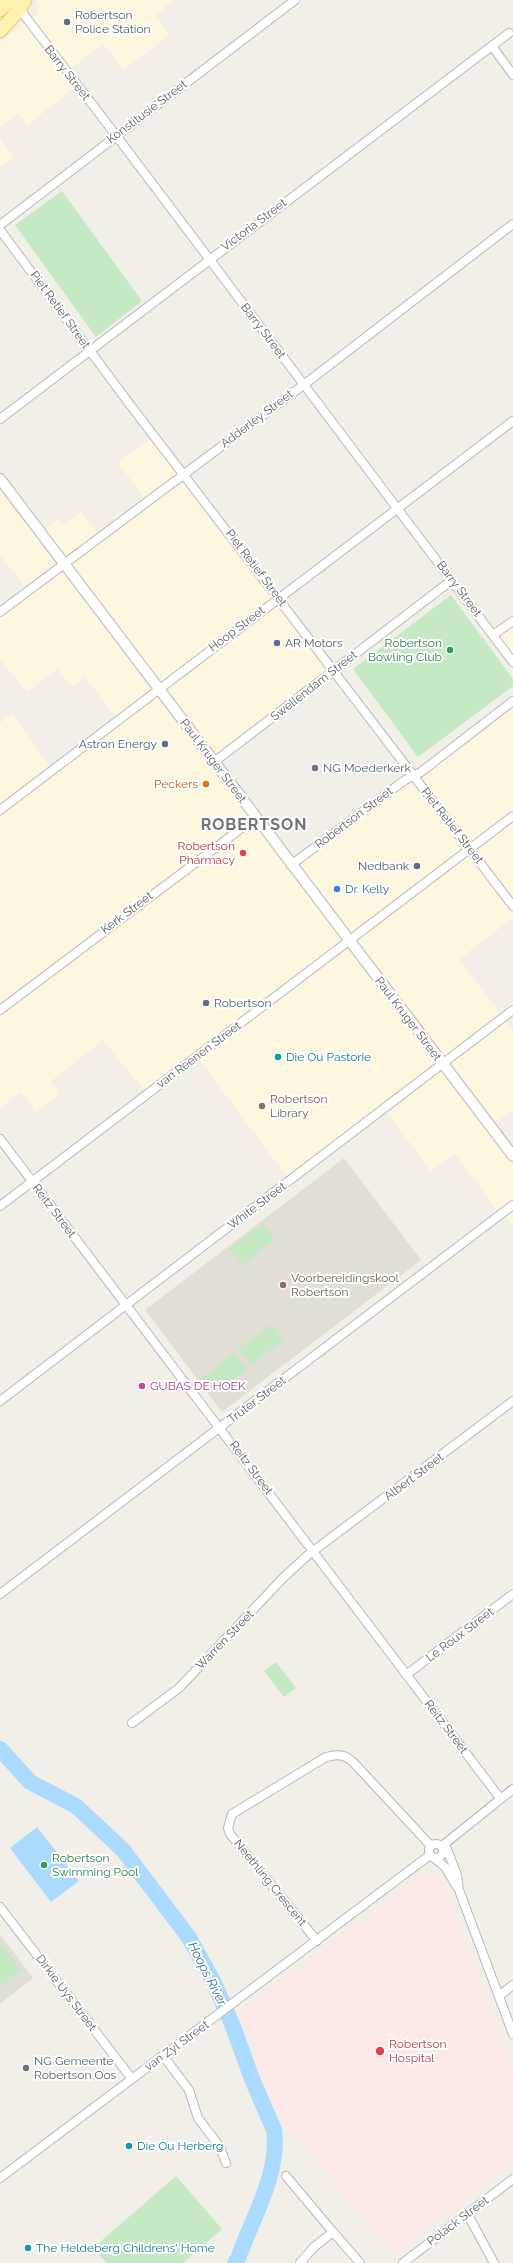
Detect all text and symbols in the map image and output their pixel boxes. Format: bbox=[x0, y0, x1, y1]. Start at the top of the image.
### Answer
place label: Robertson Police Station bbox=[75, 8, 150, 36]
marker: Robertson Police Station bbox=[62, 17, 72, 27]
street label: Barry Street bbox=[41, 43, 93, 103]
street label: Konstitusie Street bbox=[104, 77, 190, 147]
street label: Victoria Street bbox=[218, 196, 290, 254]
street label: Piet Retief Street bbox=[27, 268, 93, 352]
street label: Barry Street bbox=[237, 300, 289, 362]
street label: Adderley Street bbox=[218, 387, 296, 451]
street label: Piet Retief Street bbox=[222, 527, 290, 609]
street label: Barry Street bbox=[433, 558, 485, 620]
street label: Hoop Street bbox=[206, 603, 268, 655]
place label: AR Motors bbox=[285, 636, 343, 650]
place label: Robertson Bowling Club bbox=[368, 636, 442, 664]
marker: AR Motors bbox=[272, 638, 282, 648]
marker: Robertson Bowling Club bbox=[445, 645, 455, 655]
street label: Swellendam Street bbox=[268, 648, 360, 724]
street label: Paul Kruger Street bbox=[177, 716, 249, 806]
place label: Astron Energy bbox=[79, 737, 157, 751]
marker: Astron Energy bbox=[160, 739, 170, 749]
place label: NG Moederkerk bbox=[323, 761, 411, 775]
marker: NG Moederkerk bbox=[310, 763, 320, 773]
place label: Peckers bbox=[154, 777, 198, 791]
marker: Peckers bbox=[201, 779, 211, 789]
street label: Robertson Street bbox=[312, 784, 396, 852]
street label: Piet Retief Street bbox=[418, 785, 486, 867]
district label: ROBERTSON bbox=[201, 815, 307, 835]
place label: Robertson Pharmacy bbox=[178, 839, 235, 867]
marker: Robertson Pharmacy bbox=[238, 848, 248, 858]
place label: Nedbank bbox=[358, 859, 409, 873]
marker: Nedbank bbox=[412, 861, 422, 871]
place label: Dr. Kelly bbox=[345, 882, 389, 896]
marker: Dr. Kelly bbox=[332, 884, 342, 894]
street label: Kerk Street bbox=[98, 889, 156, 937]
street label: Paul Kruger Street bbox=[372, 974, 444, 1064]
place label: Robertson bbox=[214, 996, 271, 1010]
marker: Robertson bbox=[201, 998, 211, 1008]
street label: van Reenen Street bbox=[154, 1019, 244, 1091]
place label: Die Ou Pastorie bbox=[286, 1050, 371, 1064]
marker: Die Ou Pastorie bbox=[273, 1052, 283, 1062]
place label: Robertson Library bbox=[270, 1092, 327, 1120]
marker: Robertson Library bbox=[257, 1101, 267, 1111]
street label: White Street bbox=[225, 1179, 289, 1233]
street label: Reitz Street bbox=[29, 1181, 79, 1241]
place label: Voorbereidingskool Robertson bbox=[291, 1271, 399, 1299]
marker: Voorbereidingskool Robertson bbox=[278, 1280, 288, 1290]
street label: Truter Street bbox=[225, 1373, 289, 1427]
place label: GUBAS DE HOEK bbox=[150, 1379, 246, 1393]
marker: GUBAS DE HOEK bbox=[137, 1381, 147, 1391]
street label: Reitz Street bbox=[226, 1438, 276, 1498]
street label: Albert Street bbox=[382, 1450, 446, 1504]
street label: Le Roux Street bbox=[423, 1605, 497, 1665]
street label: Warren Street bbox=[193, 1607, 257, 1673]
street label: Reitz Street bbox=[421, 1697, 471, 1757]
street label: Neethling Crescent bbox=[231, 1837, 309, 1929]
place label: Robertson Swimming Pool bbox=[52, 1851, 138, 1879]
marker: Robertson Swimming Pool bbox=[39, 1860, 49, 1870]
water label: Hoops River bbox=[184, 1939, 230, 2009]
street label: Dirkie Uys Street bbox=[33, 1952, 99, 2034]
street label: van Zyl Street bbox=[142, 2018, 212, 2074]
place label: Robertson Hospital bbox=[389, 2037, 446, 2065]
marker: Robertson Hospital bbox=[374, 2045, 386, 2057]
place label: NG Gemeente Robertson Oos bbox=[34, 2054, 116, 2082]
marker: NG Gemeente Robertson Oos bbox=[21, 2063, 31, 2073]
place label: Die Ou Herberg bbox=[137, 2139, 223, 2153]
marker: Die Ou Herberg bbox=[124, 2141, 134, 2151]
street label: Polack Street bbox=[424, 2193, 492, 2249]
place label: The Heldeberg Childrens' Home bbox=[36, 2241, 215, 2255]
marker: The Heldeberg Childrens' Home bbox=[23, 2243, 33, 2253]

